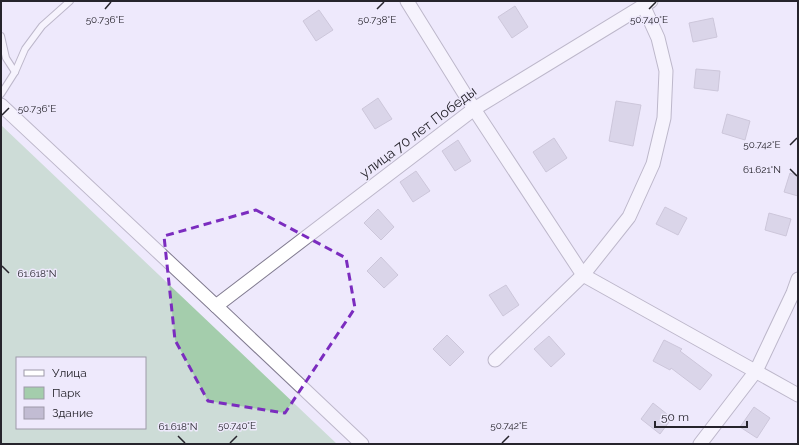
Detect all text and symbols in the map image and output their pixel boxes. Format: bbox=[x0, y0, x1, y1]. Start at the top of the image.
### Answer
text: 50.736°E bbox=[86, 14, 124, 25]
text: 50.738°E bbox=[358, 14, 396, 25]
text: 50.740°E bbox=[630, 14, 668, 25]
street label: улица 70 лет Победы bbox=[357, 83, 479, 181]
text: 50.736°E bbox=[18, 103, 56, 114]
text: 50.742°E bbox=[743, 139, 781, 150]
text: 61.621°N bbox=[743, 164, 781, 175]
text: 61.618°N bbox=[18, 268, 56, 279]
legend bbox=[16, 357, 146, 429]
text: Улица bbox=[52, 366, 87, 380]
text: Парк bbox=[52, 386, 81, 400]
scale bar bbox=[655, 403, 747, 429]
text: Здание bbox=[52, 406, 93, 420]
text: 50 m bbox=[661, 410, 689, 424]
text: 50.740°E bbox=[218, 420, 256, 431]
text: 50.742°E bbox=[490, 420, 528, 431]
text: 61.618°N bbox=[159, 421, 197, 432]

